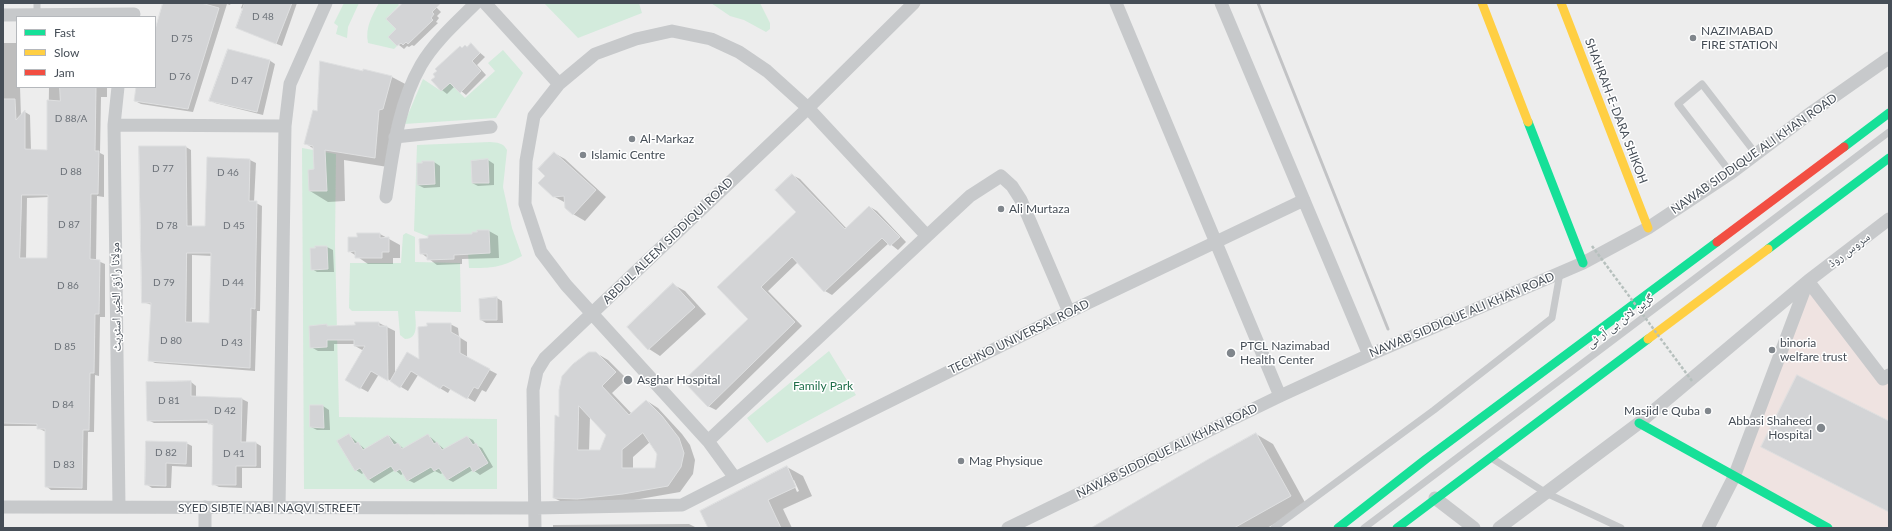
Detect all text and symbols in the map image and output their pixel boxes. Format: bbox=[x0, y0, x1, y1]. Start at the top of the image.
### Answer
house number: D 48 bbox=[252, 11, 274, 23]
legend bbox=[16, 16, 156, 88]
place label: NAZIMABAD FIRE STATION bbox=[1701, 24, 1778, 52]
text: Fast bbox=[54, 25, 75, 40]
house number: D 75 bbox=[171, 33, 193, 45]
marker: NAZIMABAD FIRE STATION bbox=[1688, 33, 1698, 43]
street label: SHAHRAH-E-DARA SHIKOH bbox=[1582, 36, 1650, 186]
text: Slow bbox=[54, 45, 79, 60]
text: Jam bbox=[54, 65, 75, 80]
house number: D 76 bbox=[169, 71, 191, 83]
house number: D 47 bbox=[231, 75, 253, 87]
street label: NAWAB SIDDIQUE ALI KHAN ROAD bbox=[1668, 91, 1840, 217]
house number: D 88/A bbox=[55, 113, 87, 125]
place label: Al-Markaz bbox=[640, 132, 694, 146]
marker: Al-Markaz bbox=[627, 134, 637, 144]
place label: Islamic Centre bbox=[591, 148, 665, 162]
marker: Islamic Centre bbox=[578, 150, 588, 160]
house number: D 77 bbox=[152, 163, 174, 175]
house number: D 88 bbox=[60, 166, 82, 178]
house number: D 46 bbox=[217, 167, 239, 179]
street label: ABDUL ALEEM SIDDIQUI ROAD bbox=[600, 175, 736, 307]
place label: Ali Murtaza bbox=[1009, 202, 1070, 216]
marker: Ali Murtaza bbox=[996, 204, 1006, 214]
house number: D 87 bbox=[58, 219, 80, 231]
house number: D 78 bbox=[156, 220, 178, 232]
house number: D 45 bbox=[223, 220, 245, 232]
street label: سروس روڈ bbox=[1825, 230, 1873, 270]
street label: مولانا رازق الخیر اسٹریٹ bbox=[108, 242, 124, 352]
street label: NAWAB SIDDIQUE ALI KHAN ROAD bbox=[1367, 269, 1557, 361]
house number: D 79 bbox=[153, 277, 175, 289]
house number: D 44 bbox=[222, 277, 244, 289]
house number: D 86 bbox=[57, 280, 79, 292]
street label: گرین لائن بی آر ٹی bbox=[1583, 291, 1657, 351]
street label: TECHNO UNIVERSAL ROAD bbox=[946, 297, 1092, 377]
house number: D 80 bbox=[160, 335, 182, 347]
place label: binoria welfare trust bbox=[1780, 336, 1847, 364]
house number: D 43 bbox=[221, 337, 243, 349]
place label: PTCL Nazimabad Health Center bbox=[1240, 339, 1330, 367]
house number: D 85 bbox=[54, 341, 76, 353]
marker: binoria welfare trust bbox=[1767, 345, 1777, 355]
marker: PTCL Nazimabad Health Center bbox=[1225, 347, 1237, 359]
place label: Asghar Hospital bbox=[637, 373, 720, 387]
marker: Asghar Hospital bbox=[622, 374, 634, 386]
park label: Family Park bbox=[793, 379, 853, 393]
house number: D 81 bbox=[158, 395, 180, 407]
house number: D 84 bbox=[52, 399, 74, 411]
street label: NAWAB SIDDIQUE ALI KHAN ROAD bbox=[1074, 401, 1260, 501]
place label: Masjid e Quba bbox=[1624, 404, 1700, 418]
house number: D 42 bbox=[214, 405, 236, 417]
marker: Masjid e Quba bbox=[1703, 406, 1713, 416]
place label: Abbasi Shaheed Hospital bbox=[1728, 414, 1812, 442]
marker: Abbasi Shaheed Hospital bbox=[1815, 422, 1827, 434]
house number: D 82 bbox=[155, 447, 177, 459]
house number: D 41 bbox=[223, 448, 245, 460]
place label: Mag Physique bbox=[969, 454, 1043, 468]
marker: Mag Physique bbox=[956, 456, 966, 466]
house number: D 83 bbox=[53, 459, 75, 471]
street label: SYED SIBTE NABI NAQVI STREET bbox=[178, 501, 360, 515]

